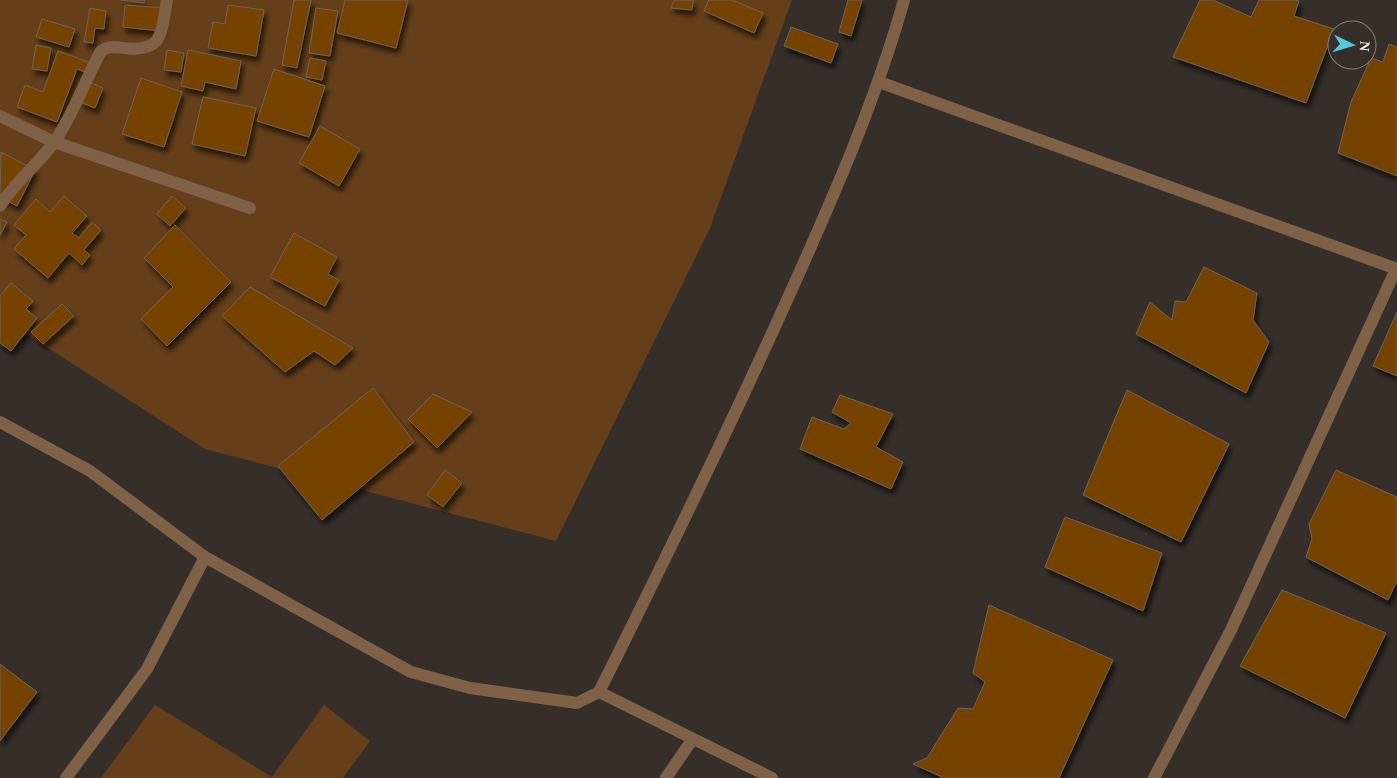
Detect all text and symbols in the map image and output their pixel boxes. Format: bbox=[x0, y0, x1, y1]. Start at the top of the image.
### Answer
north arrow bbox=[1327, 20, 1377, 70]
text: N bbox=[1357, 40, 1372, 52]

